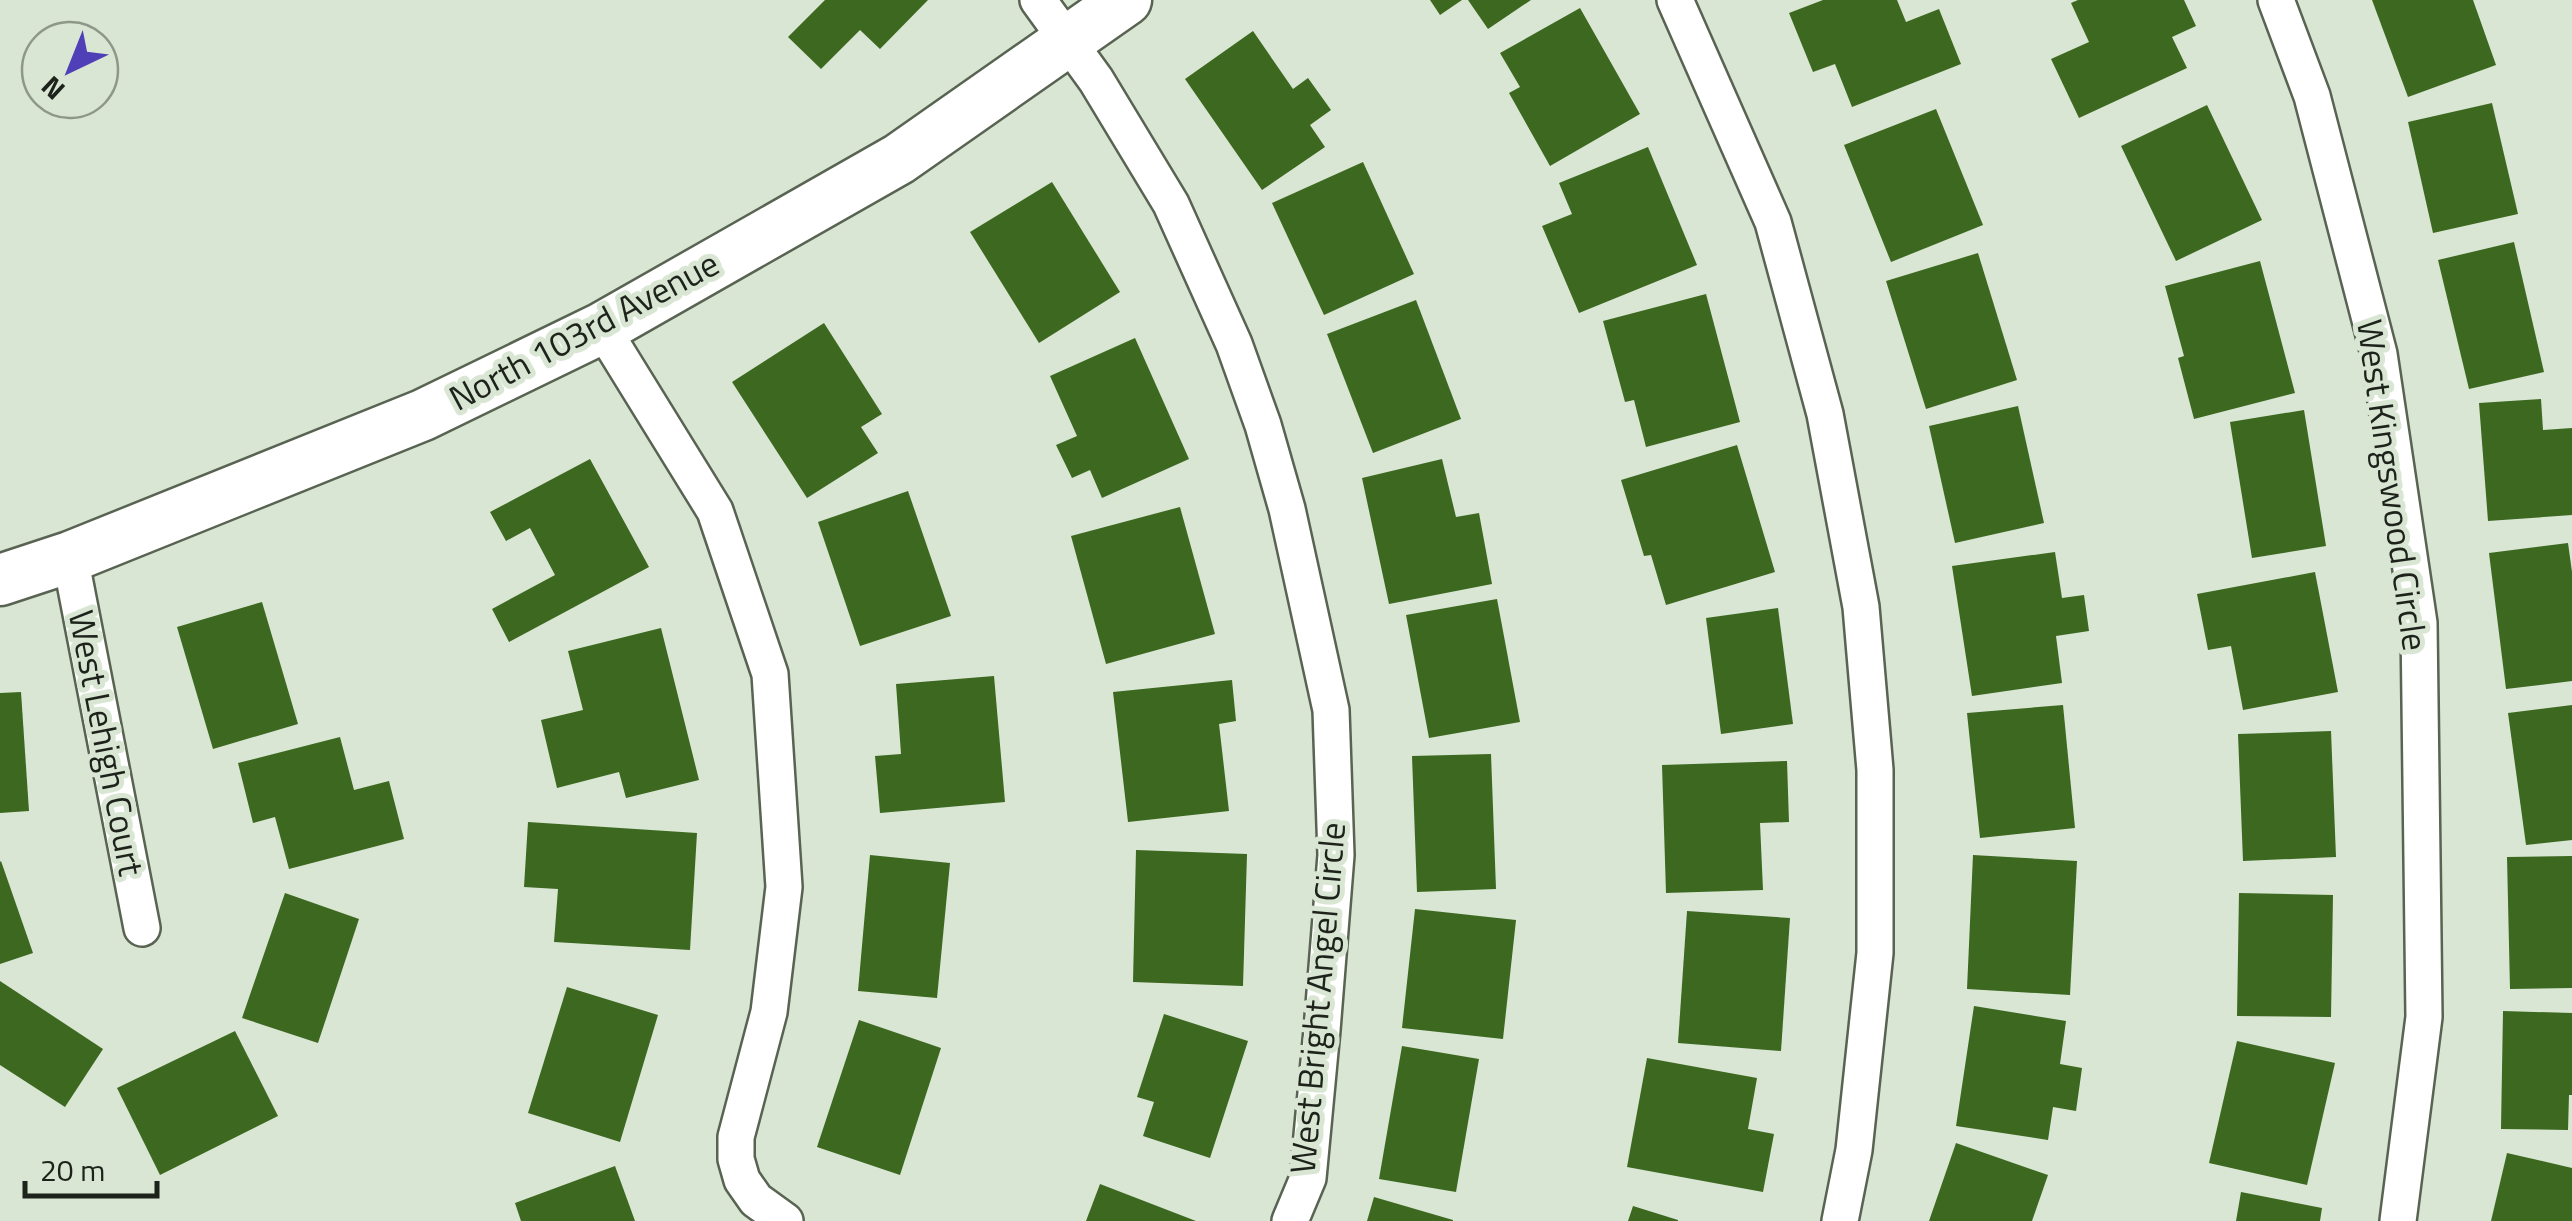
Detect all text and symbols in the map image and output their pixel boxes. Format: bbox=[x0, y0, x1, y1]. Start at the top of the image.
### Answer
north arrow bbox=[20, 20, 120, 120]
text: N bbox=[31, 66, 74, 111]
street label: North 103rd Avenue bbox=[439, 236, 728, 424]
street label: West Kingswood Circle bbox=[2343, 316, 2443, 654]
street label: West Lehigh Court bbox=[55, 605, 159, 880]
street label: West Bright Angel Circle bbox=[1275, 820, 1359, 1176]
scale bar bbox=[25, 1136, 158, 1198]
text: 20 m bbox=[40, 1147, 105, 1193]

